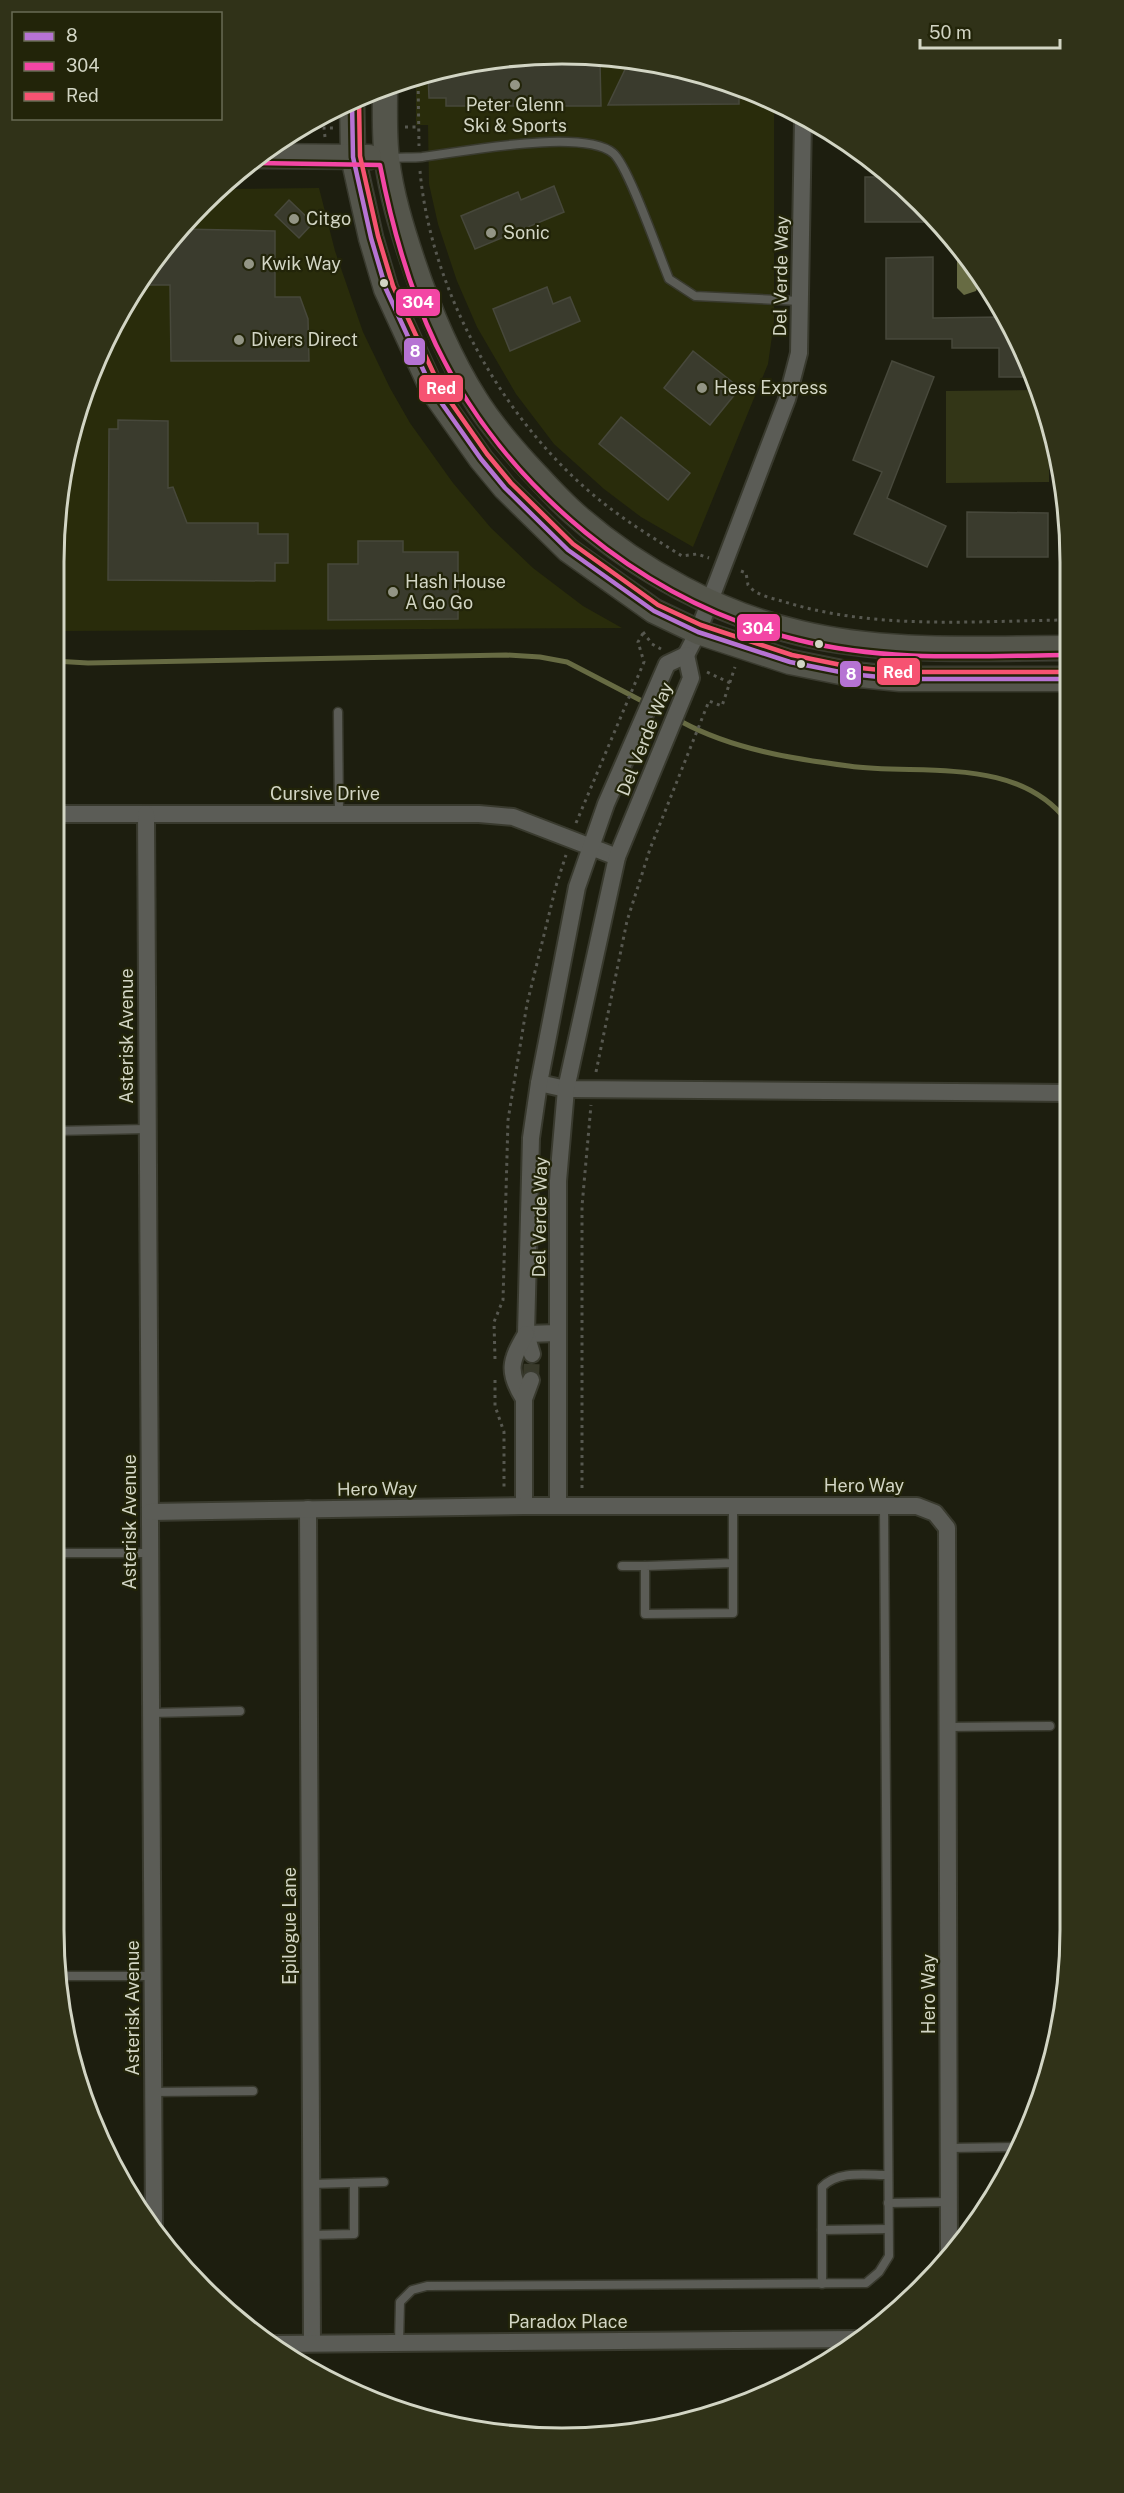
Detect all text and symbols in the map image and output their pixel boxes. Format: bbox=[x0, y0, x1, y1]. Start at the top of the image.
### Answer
legend bbox=[12, 12, 222, 120]
scale bar bbox=[920, 12, 1060, 50]
text: 50 m bbox=[929, 22, 972, 43]
text: 8 bbox=[66, 25, 78, 46]
text: 304 bbox=[66, 55, 100, 76]
marker: Peter Glenn Ski & Sports bbox=[508, 78, 522, 92]
text: Red bbox=[66, 85, 99, 106]
place label: Peter Glenn Ski & Sports bbox=[463, 94, 567, 136]
place label: Citgo bbox=[306, 208, 351, 229]
marker: Citgo bbox=[287, 212, 301, 226]
street label: Del Verde Way bbox=[769, 215, 792, 337]
place label: Sonic bbox=[503, 222, 550, 243]
marker: Sonic bbox=[484, 226, 498, 240]
place label: Kwik Way bbox=[261, 253, 341, 274]
marker: Kwik Way bbox=[242, 257, 256, 271]
unlabelled marker bbox=[378, 277, 390, 289]
line badge: 304 bbox=[395, 288, 441, 317]
text: 304 bbox=[402, 293, 434, 312]
place label: Divers Direct bbox=[251, 329, 358, 350]
marker: Divers Direct bbox=[232, 333, 246, 347]
line badge: 8 bbox=[403, 337, 426, 366]
text: 8 bbox=[410, 342, 421, 361]
line badge: Red bbox=[418, 374, 464, 403]
place label: Hess Express bbox=[714, 377, 827, 398]
text: Red bbox=[426, 379, 456, 398]
marker: Hess Express bbox=[695, 381, 709, 395]
place label: Hash House A Go Go bbox=[405, 571, 506, 613]
marker: Hash House A Go Go bbox=[386, 585, 400, 599]
line badge: 304 bbox=[736, 613, 781, 642]
text: 304 bbox=[742, 619, 774, 638]
unlabelled marker bbox=[813, 638, 825, 650]
line badge: Red bbox=[876, 657, 921, 686]
unlabelled marker bbox=[795, 658, 807, 670]
line badge: 8 bbox=[839, 660, 862, 688]
text: Red bbox=[883, 663, 913, 682]
text: 8 bbox=[846, 665, 857, 684]
street label: Del Verde Way bbox=[612, 678, 677, 799]
street label: Cursive Drive bbox=[270, 783, 380, 804]
street label: Asterisk Avenue bbox=[116, 968, 137, 1104]
street label: Del Verde Way bbox=[528, 1156, 551, 1278]
street label: Asterisk Avenue bbox=[119, 1454, 140, 1590]
street label: Hero Way bbox=[824, 1475, 905, 1496]
street label: Hero Way bbox=[337, 1477, 418, 1500]
street label: Epilogue Lane bbox=[279, 1867, 300, 1985]
street label: Asterisk Avenue bbox=[122, 1940, 143, 2076]
street label: Hero Way bbox=[918, 1953, 939, 2034]
street label: Paradox Place bbox=[508, 2311, 628, 2332]

